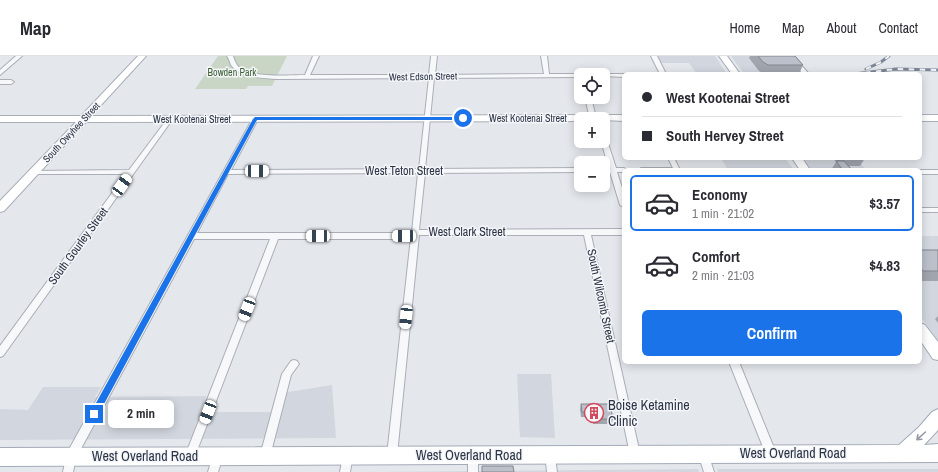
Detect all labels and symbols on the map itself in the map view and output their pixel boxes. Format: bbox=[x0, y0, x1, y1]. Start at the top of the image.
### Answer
park label: Bowden Park bbox=[208, 66, 257, 79]
street label: West Edson Street bbox=[389, 69, 458, 84]
street label: South Owyhee Street bbox=[40, 99, 103, 165]
route start bbox=[454, 109, 472, 127]
street label: West Kootenai Street bbox=[489, 112, 568, 125]
street label: West Kootenai Street bbox=[153, 113, 232, 126]
street label: West Teton Street bbox=[365, 163, 443, 179]
car bbox=[245, 165, 269, 177]
car bbox=[110, 172, 134, 198]
street label: South Gourley Street bbox=[45, 204, 112, 288]
street label: West Clark Street bbox=[429, 224, 506, 240]
car bbox=[306, 230, 330, 242]
car bbox=[392, 230, 416, 242]
street label: South Wilcomb Street bbox=[583, 248, 619, 345]
car bbox=[237, 296, 257, 322]
car bbox=[399, 304, 413, 330]
place label: Boise Ketamine Clinic bbox=[608, 396, 690, 430]
car bbox=[198, 399, 218, 425]
callout: 2 min bbox=[108, 400, 174, 428]
building icon: Boise Ketamine Clinic bbox=[583, 402, 605, 424]
route end bbox=[85, 405, 103, 423]
one-way arrow bbox=[916, 432, 926, 441]
street label: West Overland Road bbox=[740, 444, 846, 462]
street label: West Overland Road bbox=[416, 446, 522, 464]
street label: West Overland Road bbox=[92, 447, 198, 465]

